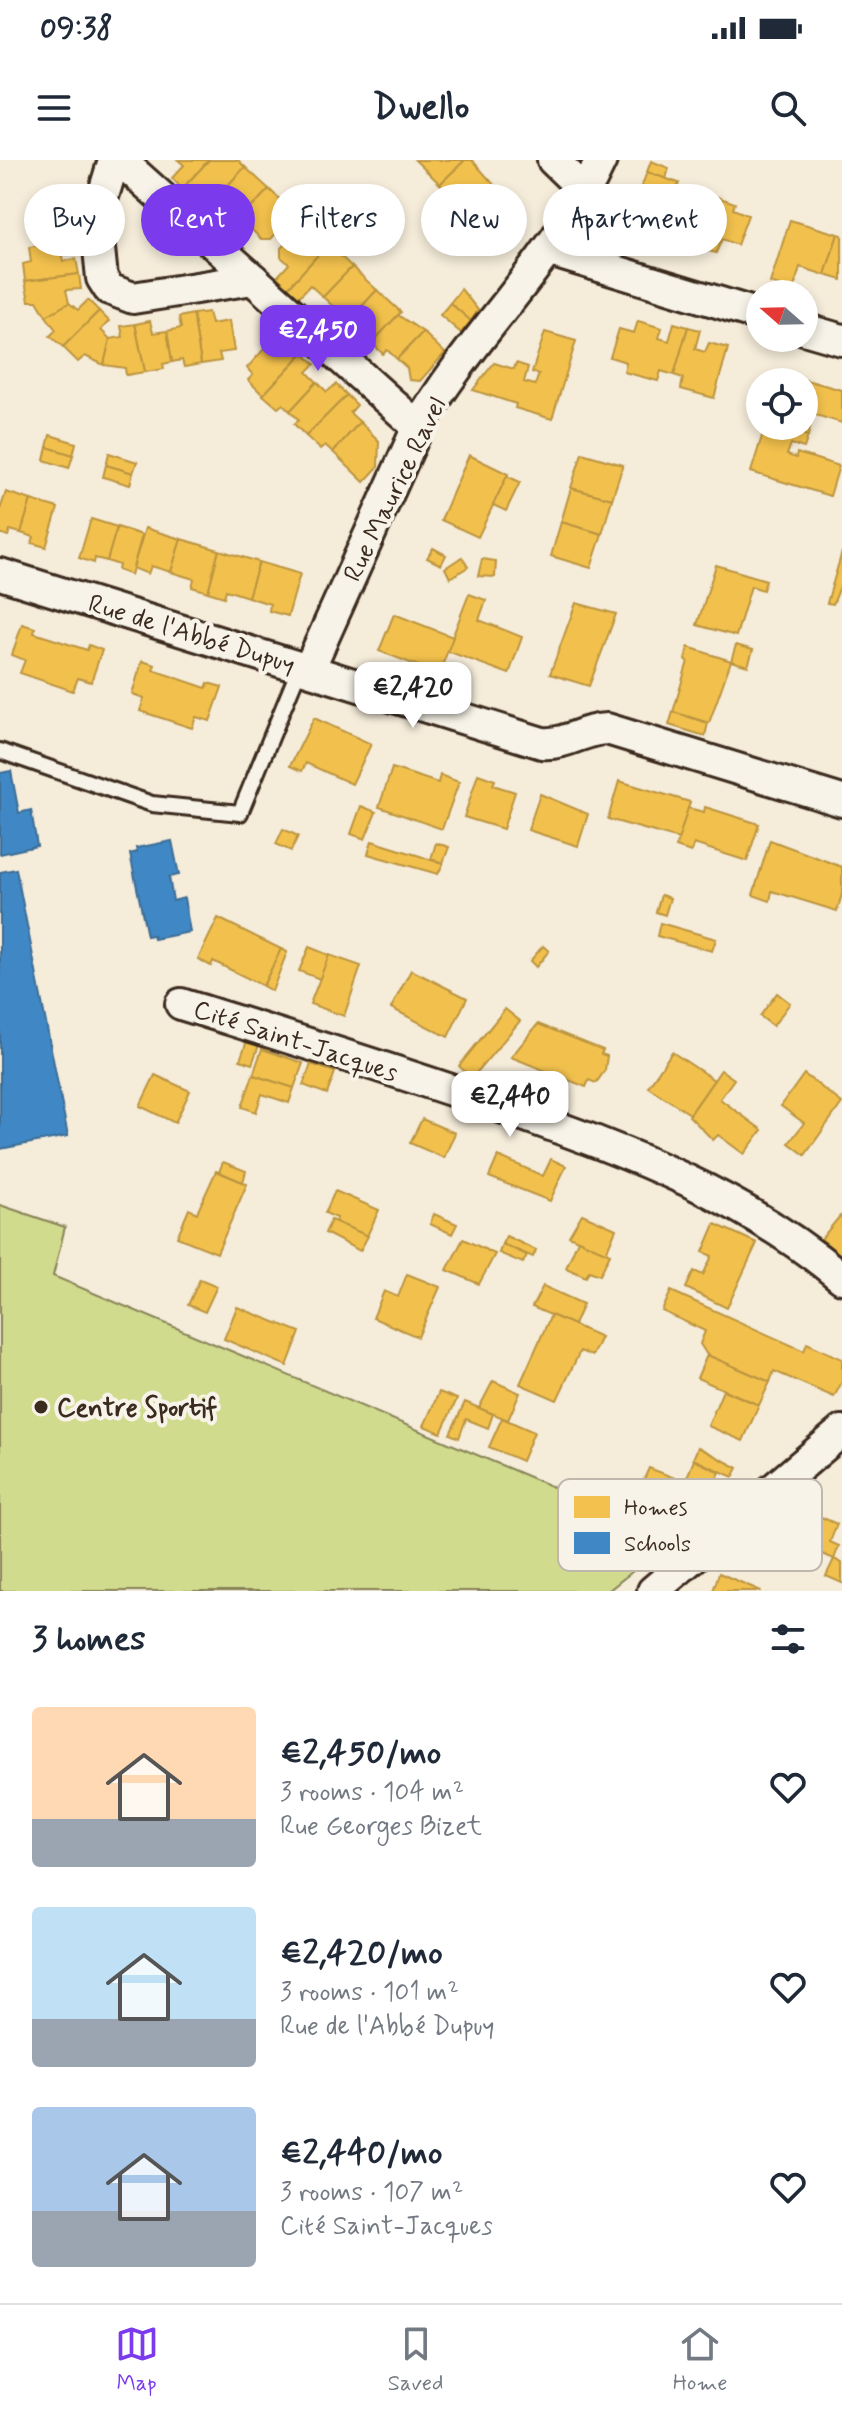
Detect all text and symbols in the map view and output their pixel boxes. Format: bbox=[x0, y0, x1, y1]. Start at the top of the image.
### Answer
text: 09:38 bbox=[40, 9, 113, 48]
text: Dwello bbox=[373, 85, 469, 132]
icon: menu bbox=[32, 86, 76, 130]
icon: search bbox=[766, 86, 810, 130]
chip: Buy bbox=[24, 184, 125, 256]
chip: Rent bbox=[141, 184, 255, 256]
chip: Filters bbox=[271, 184, 405, 256]
chip: New bbox=[421, 184, 527, 256]
chip: Apartment bbox=[543, 184, 727, 256]
north arrow bbox=[746, 280, 818, 352]
map controls bbox=[746, 280, 818, 440]
pin: €2,450 bbox=[253, 305, 383, 373]
text: €2,450 bbox=[278, 314, 358, 348]
button: locate bbox=[746, 368, 818, 440]
street label: Rue Maurice Ravel bbox=[336, 392, 455, 588]
street label: Rue de l'Abbé Dupuy bbox=[84, 587, 299, 683]
pin: €2,420 bbox=[348, 662, 478, 730]
text: €2,420 bbox=[372, 671, 454, 705]
street label: Cité Saint-Jacques bbox=[189, 993, 402, 1091]
pin: €2,440 bbox=[445, 1071, 575, 1139]
text: €2,440 bbox=[469, 1080, 551, 1114]
place label: Centre Sportif bbox=[57, 1392, 217, 1426]
marker: Centre Sportif bbox=[32, 1398, 50, 1416]
legend bbox=[558, 1479, 822, 1571]
text: Homes bbox=[624, 1495, 688, 1523]
text: Schools bbox=[624, 1531, 691, 1559]
text: 3 homes bbox=[32, 1617, 145, 1662]
icon: filters bbox=[766, 1617, 810, 1661]
text: €2,450/mo bbox=[280, 1731, 441, 1776]
icon: home bbox=[96, 1739, 192, 1835]
icon: heart bbox=[766, 1765, 810, 1809]
text: 3 rooms · 104 m² bbox=[280, 1776, 464, 1810]
text: Rue Georges Bizet bbox=[280, 1810, 482, 1844]
text: €2,420/mo bbox=[280, 1931, 443, 1976]
icon: home bbox=[96, 1939, 192, 2035]
icon: heart bbox=[766, 1965, 810, 2009]
text: 3 rooms · 101 m² bbox=[280, 1976, 459, 2010]
text: Rue de l'Abbé Dupuy bbox=[280, 2010, 495, 2044]
text: €2,440/mo bbox=[280, 2131, 442, 2176]
icon: home bbox=[96, 2139, 192, 2235]
icon: heart bbox=[766, 2165, 810, 2209]
text: 3 rooms · 107 m² bbox=[280, 2176, 463, 2210]
text: Cité Saint-Jacques bbox=[280, 2210, 493, 2244]
tab: Map bbox=[115, 2322, 159, 2398]
tab: Saved bbox=[388, 2322, 443, 2398]
tab: Home bbox=[673, 2322, 727, 2398]

